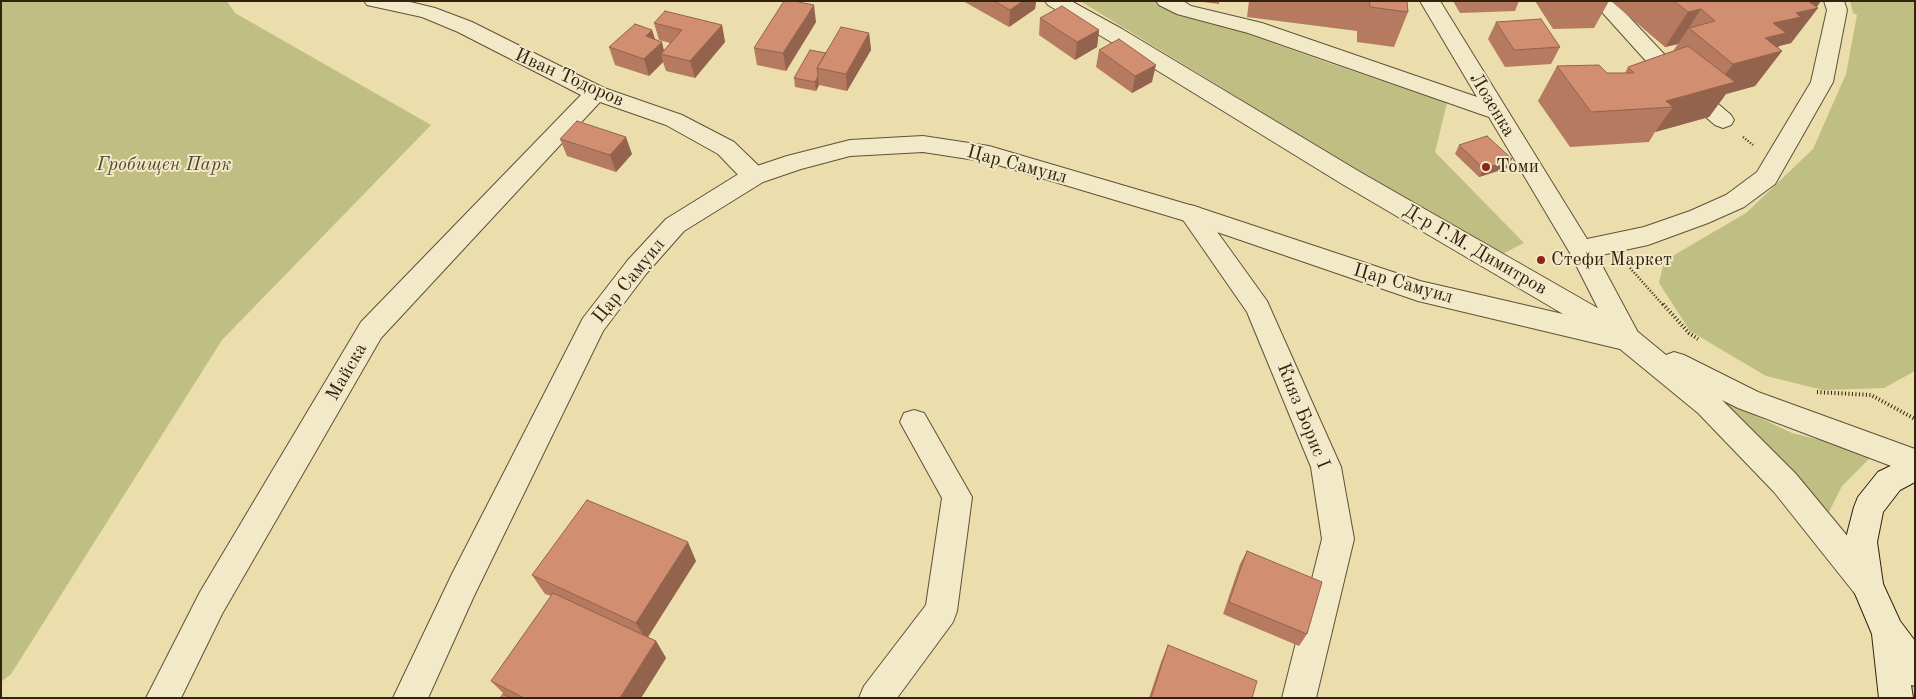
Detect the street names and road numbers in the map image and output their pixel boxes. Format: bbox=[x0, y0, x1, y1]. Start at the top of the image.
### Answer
street label: Иван Тодоров bbox=[511, 44, 627, 112]
street label: Лозенка bbox=[1464, 69, 1520, 141]
street label: Цар Самуил bbox=[964, 141, 1070, 189]
street label: Д-р Г.М. Димитров bbox=[1399, 200, 1551, 300]
street label: Цар Самуил bbox=[588, 234, 670, 328]
street label: Цар Самуил bbox=[1351, 259, 1455, 309]
street label: Майска bbox=[321, 339, 373, 405]
street label: Княз Борис I bbox=[1272, 360, 1334, 472]

